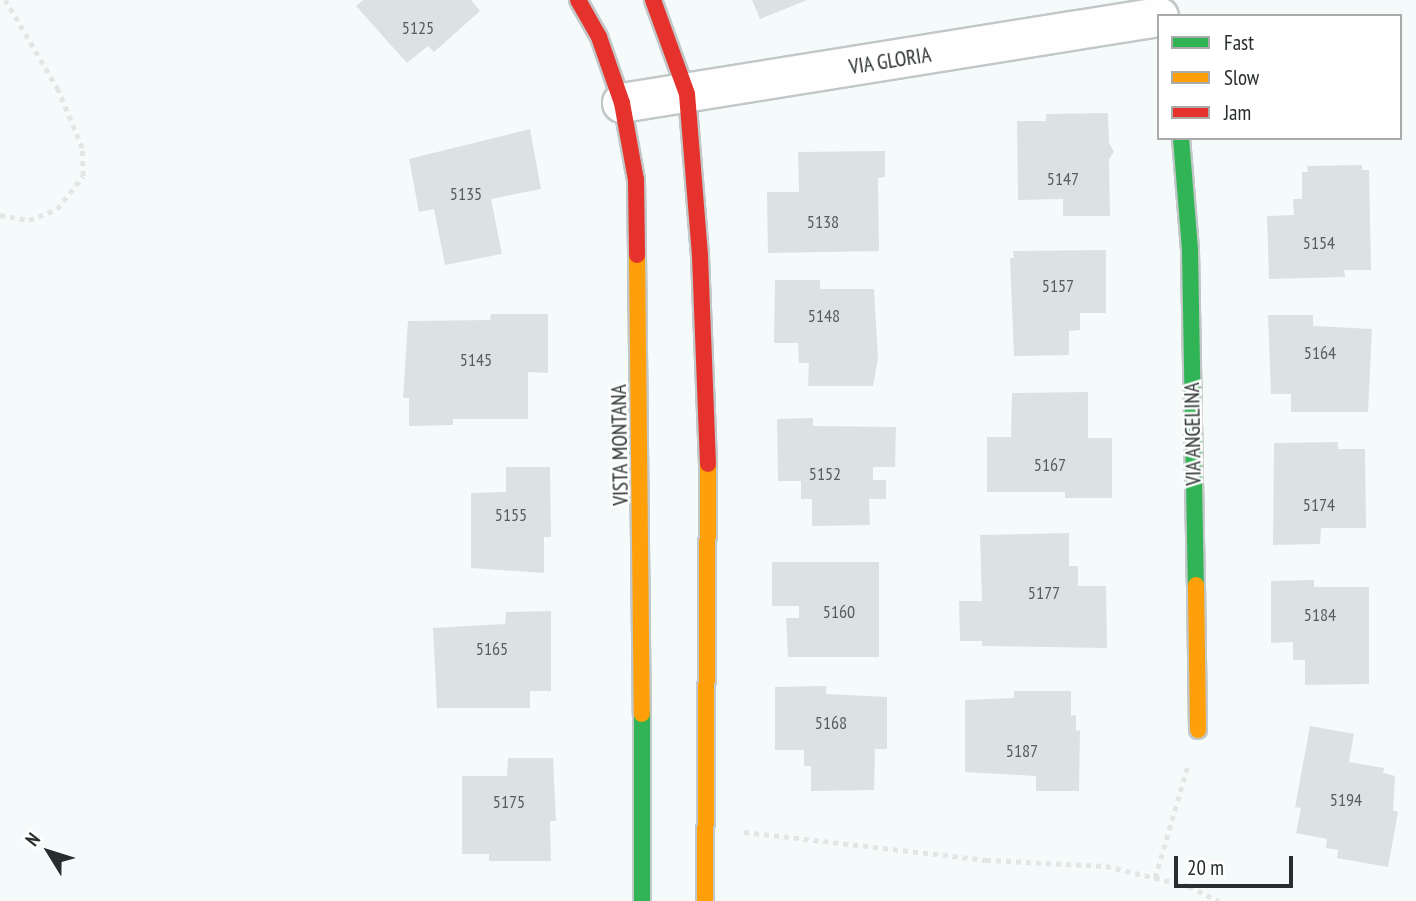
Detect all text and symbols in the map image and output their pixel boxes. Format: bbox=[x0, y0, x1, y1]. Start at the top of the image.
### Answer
legend bbox=[1157, 14, 1402, 140]
house number: 5125 bbox=[402, 17, 434, 39]
text: Fast bbox=[1224, 29, 1254, 56]
street label: VIA GLORIA bbox=[847, 42, 933, 80]
text: Slow bbox=[1224, 64, 1259, 91]
text: Jam bbox=[1224, 99, 1251, 126]
house number: 5147 bbox=[1047, 168, 1079, 190]
house number: 5135 bbox=[450, 183, 482, 205]
house number: 5138 bbox=[807, 211, 839, 233]
house number: 5154 bbox=[1303, 232, 1335, 254]
house number: 5157 bbox=[1042, 275, 1074, 297]
house number: 5148 bbox=[808, 305, 840, 327]
house number: 5164 bbox=[1304, 342, 1336, 364]
house number: 5145 bbox=[460, 349, 492, 371]
street label: VIA ANGELINA bbox=[1179, 382, 1207, 486]
street label: VISTA MONTANA bbox=[606, 384, 634, 506]
house number: 5167 bbox=[1034, 454, 1066, 476]
house number: 5152 bbox=[809, 463, 841, 485]
house number: 5174 bbox=[1303, 494, 1335, 516]
house number: 5155 bbox=[495, 504, 527, 526]
house number: 5177 bbox=[1028, 582, 1060, 604]
house number: 5160 bbox=[823, 601, 855, 623]
house number: 5184 bbox=[1304, 604, 1336, 626]
house number: 5165 bbox=[476, 638, 508, 660]
house number: 5168 bbox=[815, 712, 847, 734]
house number: 5187 bbox=[1006, 740, 1038, 762]
house number: 5194 bbox=[1330, 789, 1362, 811]
house number: 5175 bbox=[493, 791, 525, 813]
north arrow bbox=[14, 817, 84, 887]
text: N bbox=[20, 828, 45, 851]
scale bar bbox=[1178, 842, 1297, 886]
text: 20 m bbox=[1187, 854, 1224, 881]

